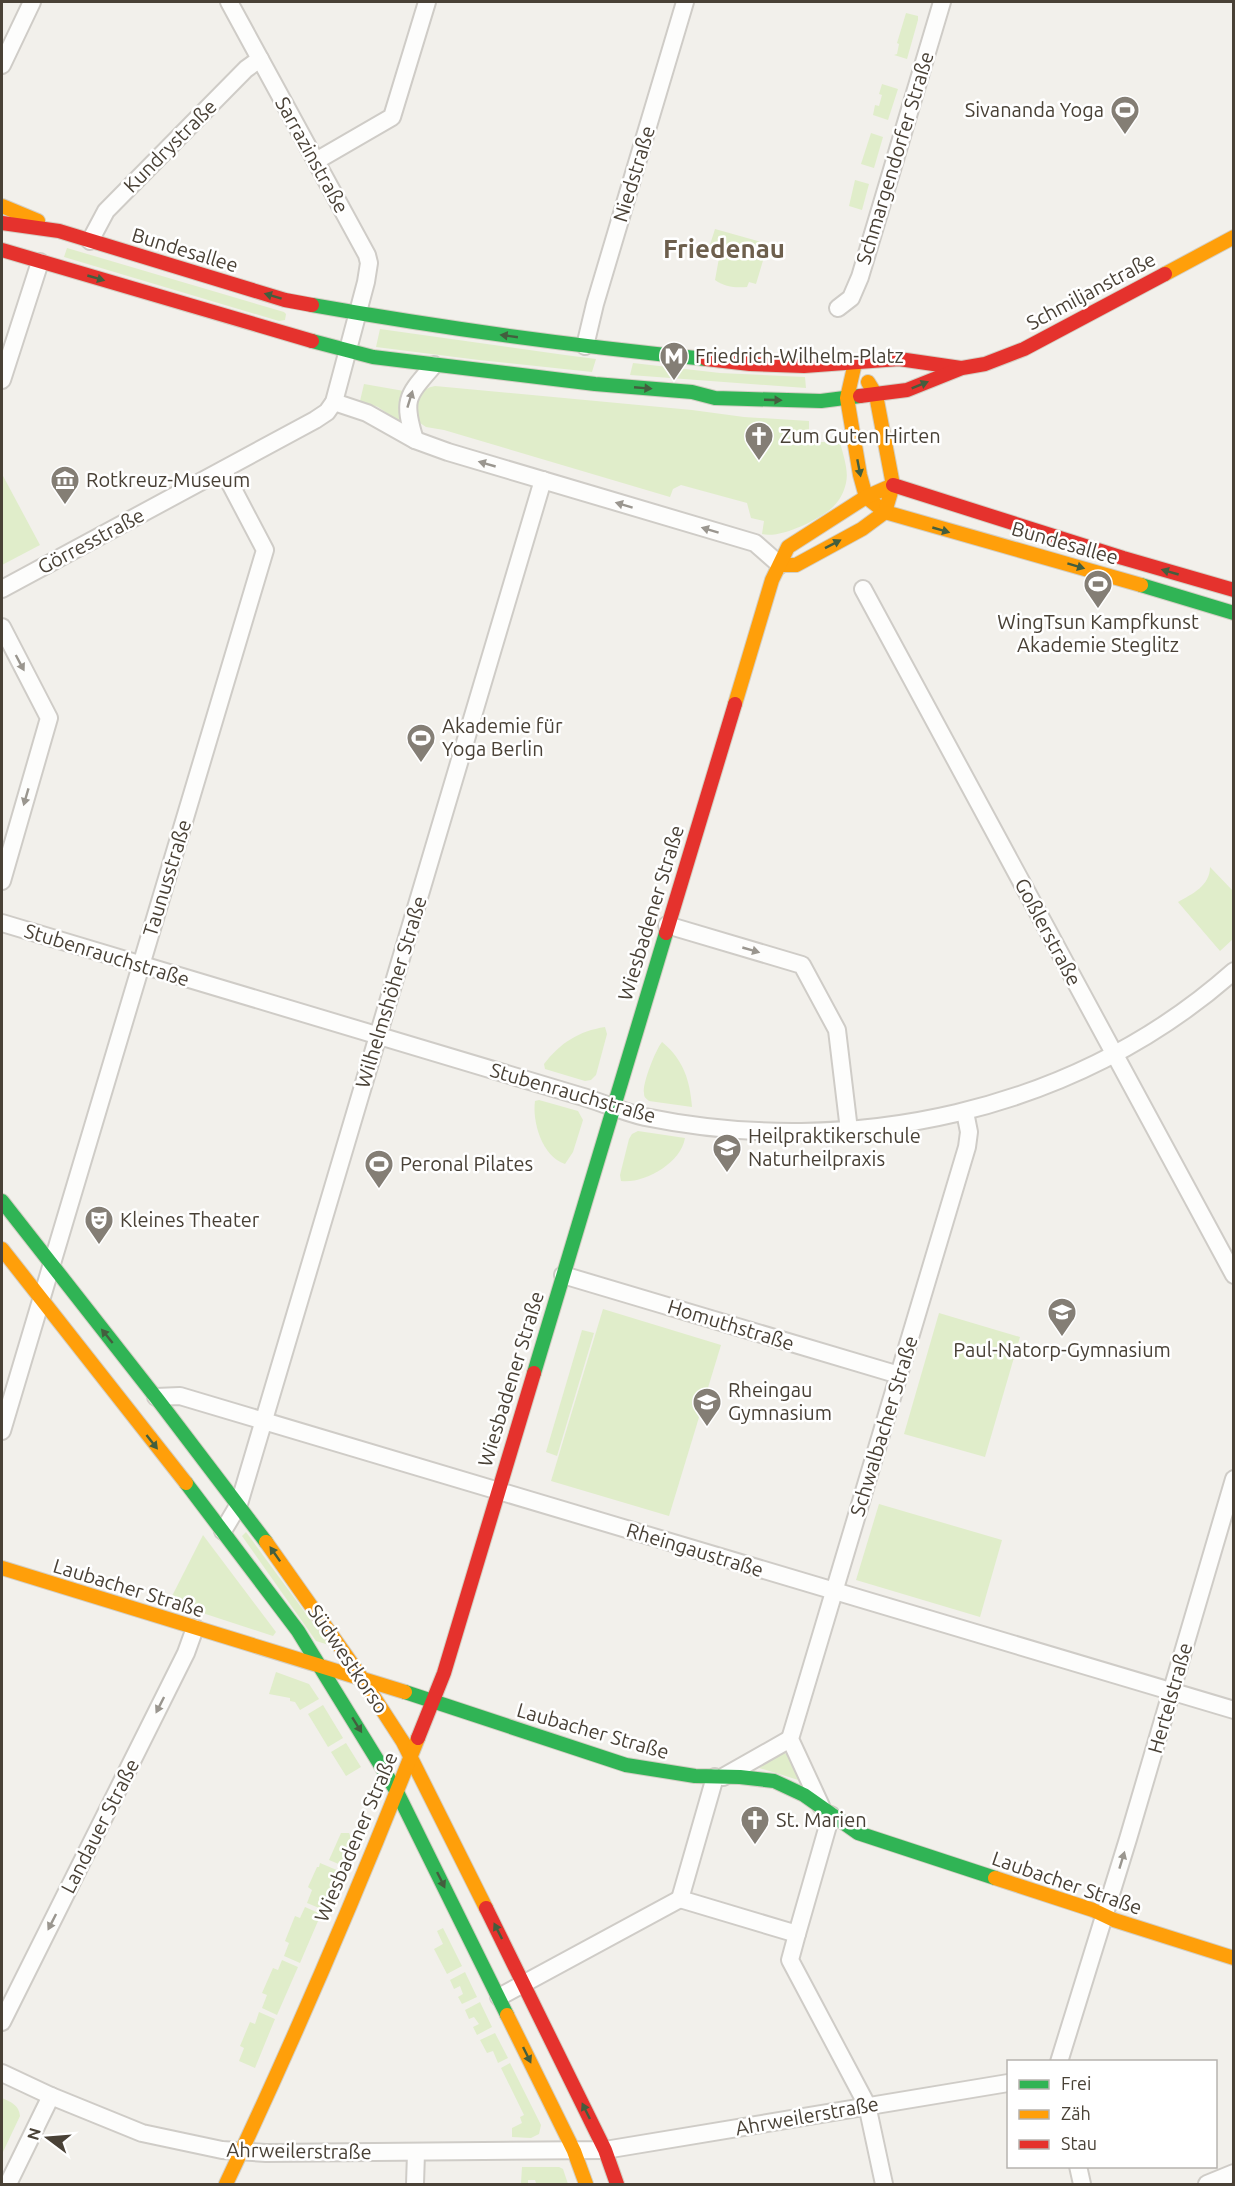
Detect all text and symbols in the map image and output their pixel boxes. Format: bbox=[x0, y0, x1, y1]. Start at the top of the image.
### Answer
street label: Schmargendorfer Straße bbox=[851, 49, 938, 267]
street label: Sarrazinstraße bbox=[271, 93, 354, 217]
street label: Kundrystraße bbox=[118, 94, 221, 197]
sports icon: Sivananda Yoga bbox=[1109, 94, 1141, 136]
place label: Sivananda Yoga bbox=[965, 98, 1104, 121]
street label: Niedstraße bbox=[608, 123, 659, 225]
street label: Bundesallee bbox=[129, 222, 241, 277]
district label: Friedenau bbox=[663, 234, 785, 263]
street label: Schmiljanstraße bbox=[1022, 247, 1159, 334]
one-way arrow bbox=[87, 274, 105, 283]
one-way arrow bbox=[264, 291, 282, 300]
one-way arrow bbox=[500, 331, 519, 340]
metro station icon: Friedrich-Wilhelm-Platz bbox=[658, 340, 690, 382]
place label: Friedrich-Wilhelm-Platz bbox=[695, 344, 904, 367]
one-way arrow bbox=[911, 380, 929, 390]
one-way arrow bbox=[634, 383, 653, 393]
one-way arrow bbox=[406, 390, 415, 408]
one-way arrow bbox=[764, 395, 783, 405]
church icon: Zum Guten Hirten bbox=[743, 420, 775, 462]
place label: Zum Guten Hirten bbox=[780, 424, 941, 447]
one-way arrow bbox=[478, 458, 496, 468]
one-way arrow bbox=[855, 459, 864, 478]
museum icon: Rotkreuz-Museum bbox=[49, 464, 81, 506]
place label: Rotkreuz-Museum bbox=[86, 468, 250, 491]
one-way arrow bbox=[615, 500, 633, 509]
street label: Görresstraße bbox=[34, 503, 148, 578]
street label: Bundesallee bbox=[1009, 516, 1121, 569]
one-way arrow bbox=[701, 525, 719, 534]
one-way arrow bbox=[932, 526, 950, 535]
one-way arrow bbox=[825, 539, 842, 549]
one-way arrow bbox=[1067, 562, 1085, 571]
one-way arrow bbox=[1161, 567, 1179, 576]
sports icon: WingTsun Kampfkunst Akademie Steglitz bbox=[1082, 568, 1114, 610]
place label: WingTsun Kampfkunst Akademie Steglitz bbox=[997, 610, 1199, 656]
one-way arrow bbox=[15, 654, 25, 671]
place label: Akademie für Yoga Berlin bbox=[442, 714, 563, 760]
sports icon: Akademie für Yoga Berlin bbox=[405, 722, 437, 764]
one-way arrow bbox=[21, 789, 30, 807]
street label: Taunusstraße bbox=[138, 817, 195, 939]
street label: Wiesbadener Straße bbox=[613, 822, 688, 1003]
street label: Goßlerstraße bbox=[1011, 874, 1086, 989]
street label: Wilhelmshöher Straße bbox=[350, 893, 431, 1091]
street label: Stubenrauchstraße bbox=[22, 918, 192, 991]
one-way arrow bbox=[742, 946, 760, 955]
street label: Stubenrauchstraße bbox=[488, 1058, 659, 1127]
place label: Heilpraktikerschule Naturheilpraxis bbox=[748, 1124, 921, 1170]
school or university icon: Heilpraktikerschule Naturheilpraxis bbox=[711, 1132, 743, 1174]
sports icon: Peronal Pilates bbox=[363, 1148, 395, 1190]
place label: Peronal Pilates bbox=[400, 1152, 533, 1175]
theatre icon: Kleines Theater bbox=[83, 1204, 115, 1246]
place label: Kleines Theater bbox=[120, 1208, 260, 1231]
street label: Wiesbadener Straße bbox=[473, 1288, 548, 1469]
street label: Homuthstraße bbox=[665, 1294, 797, 1355]
school or university icon: Paul-Natorp-Gymnasium bbox=[1046, 1296, 1078, 1338]
one-way arrow bbox=[100, 1328, 113, 1344]
street label: Schwalbacher Straße bbox=[845, 1333, 922, 1519]
place label: Paul-Natorp-Gymnasium bbox=[953, 1338, 1171, 1361]
place label: Rheingau Gymnasium bbox=[728, 1378, 832, 1424]
school or university icon: Rheingau Gymnasium bbox=[691, 1386, 723, 1428]
one-way arrow bbox=[146, 1434, 159, 1450]
street label: Rheingaustraße bbox=[624, 1518, 766, 1581]
one-way arrow bbox=[269, 1546, 281, 1562]
street label: Laubacher Straße bbox=[51, 1554, 208, 1621]
street label: Südwestkorso bbox=[304, 1600, 393, 1717]
street label: Hertelstraße bbox=[1143, 1640, 1196, 1756]
one-way arrow bbox=[155, 1697, 165, 1714]
street label: Laubacher Straße bbox=[514, 1698, 672, 1763]
one-way arrow bbox=[351, 1717, 362, 1733]
street label: Wiesbadener Straße bbox=[309, 1748, 402, 1925]
street label: Landauer Straße bbox=[56, 1755, 143, 1897]
church icon: St. Marien bbox=[739, 1804, 771, 1846]
place label: St. Marien bbox=[776, 1808, 867, 1831]
street label: Laubacher Straße bbox=[989, 1846, 1145, 1919]
one-way arrow bbox=[1118, 1851, 1127, 1869]
one-way arrow bbox=[435, 1871, 445, 1889]
one-way arrow bbox=[47, 1913, 57, 1930]
one-way arrow bbox=[493, 1922, 502, 1939]
one-way arrow bbox=[522, 2046, 532, 2063]
legend bbox=[1007, 2060, 1217, 2168]
text: Frei bbox=[1061, 2073, 1091, 2093]
street label: Ahrweilerstraße bbox=[733, 2092, 880, 2139]
one-way arrow bbox=[582, 2103, 591, 2120]
text: Zäh bbox=[1061, 2103, 1091, 2123]
north arrow bbox=[18, 2108, 78, 2168]
text: N bbox=[23, 2126, 44, 2142]
text: Stau bbox=[1061, 2133, 1097, 2153]
street label: Ahrweilerstraße bbox=[226, 2138, 372, 2163]

